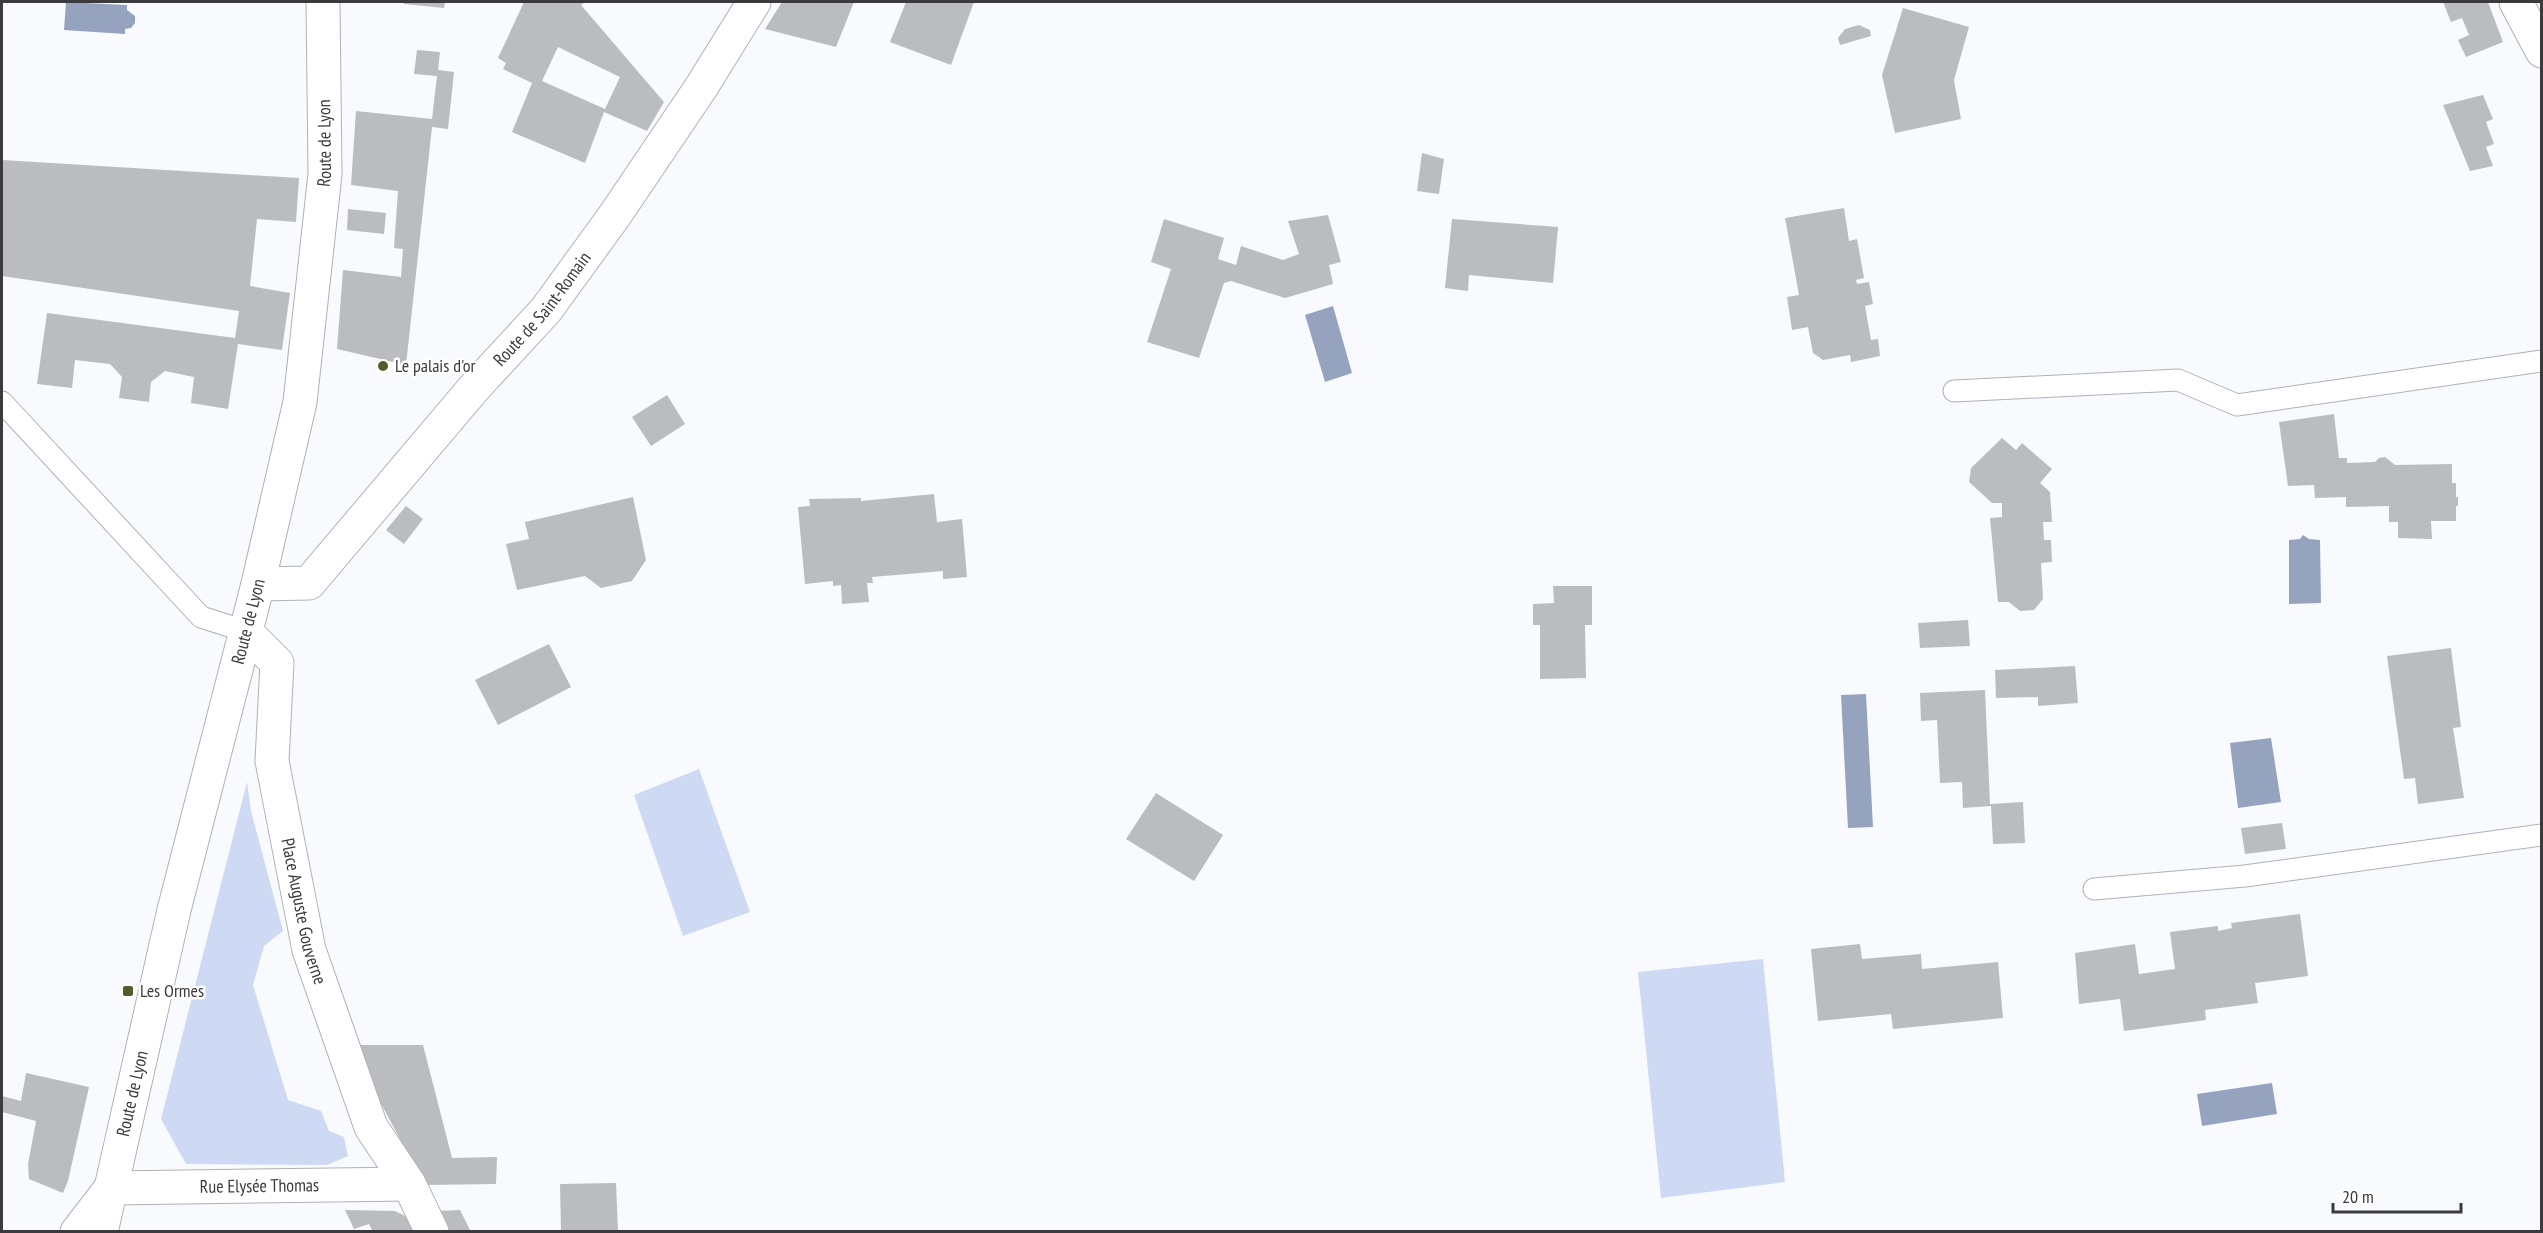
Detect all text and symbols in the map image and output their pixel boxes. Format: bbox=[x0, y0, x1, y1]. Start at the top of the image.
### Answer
street label: Route de Lyon bbox=[312, 99, 336, 188]
street label: Route de Saint-Romain bbox=[488, 247, 596, 371]
place label: Le palais d'or bbox=[395, 354, 476, 377]
marker: Le palais d'or bbox=[376, 359, 390, 373]
street label: Route de Lyon bbox=[226, 577, 270, 667]
street label: Place Auguste Gouverne bbox=[276, 836, 332, 987]
place label: Les Ormes bbox=[140, 979, 204, 1002]
marker: Les Ormes bbox=[121, 984, 135, 998]
street label: Route de Lyon bbox=[111, 1048, 153, 1138]
street label: Rue Elysée Thomas bbox=[200, 1173, 319, 1198]
scale bar bbox=[2333, 1176, 2460, 1214]
text: 20 m bbox=[2342, 1185, 2374, 1208]

